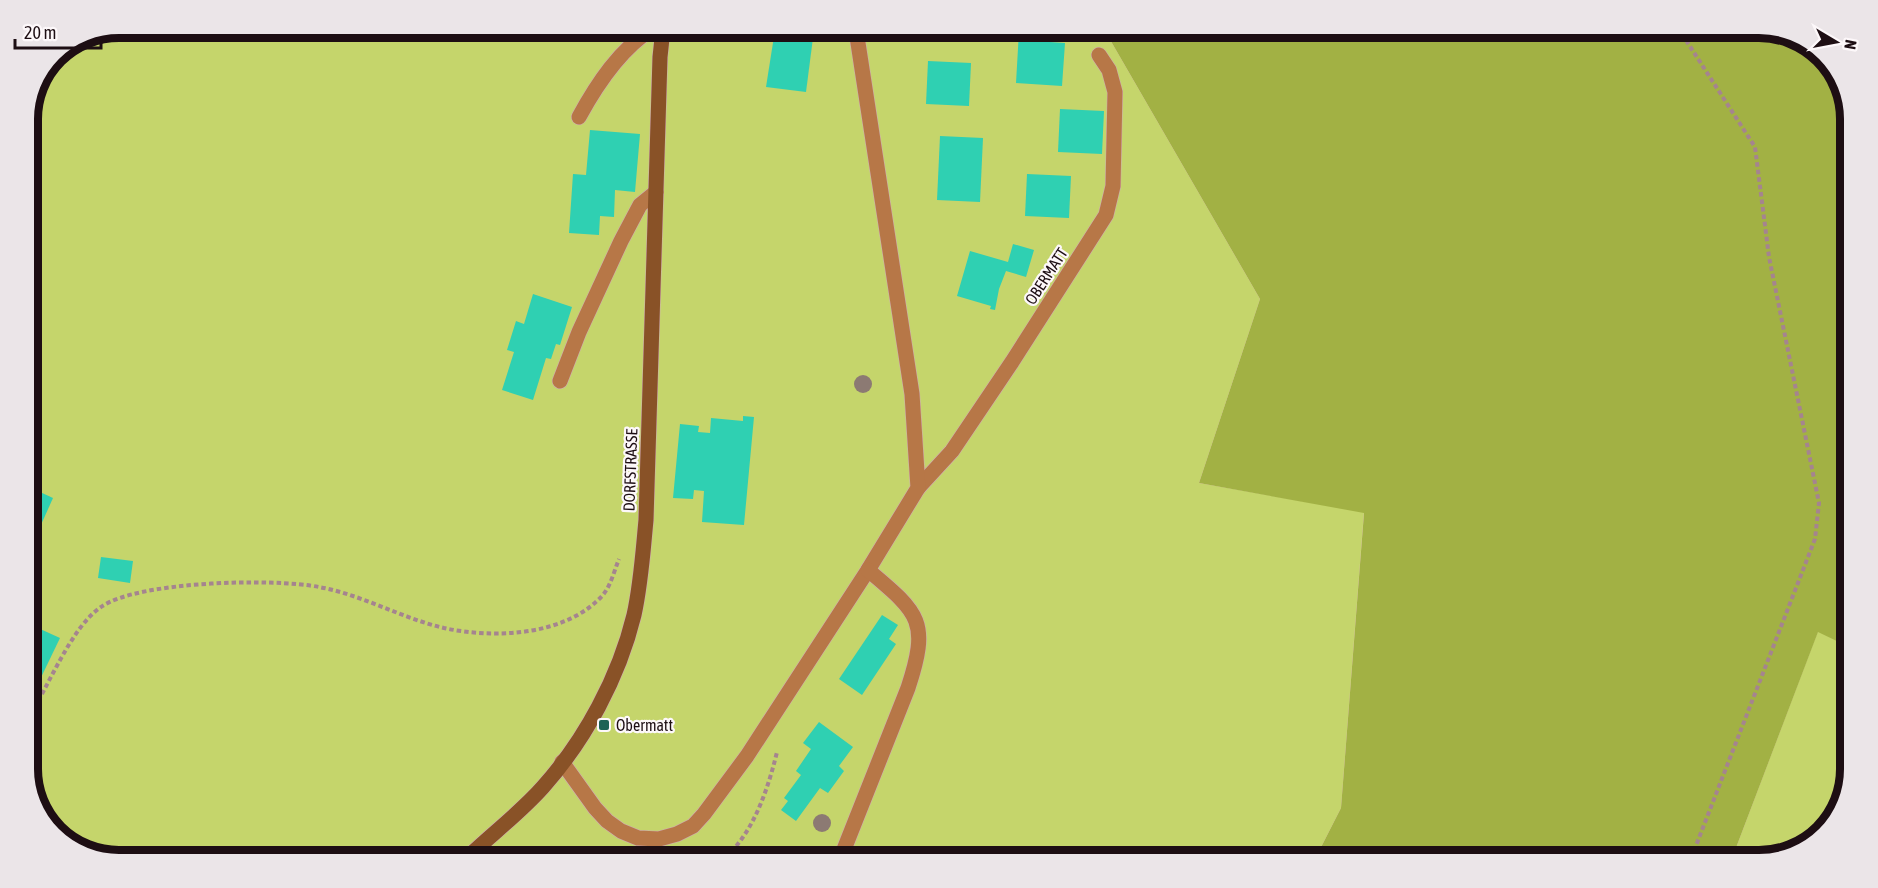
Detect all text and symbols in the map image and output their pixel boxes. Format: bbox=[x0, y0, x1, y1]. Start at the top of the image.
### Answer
scale bar bbox=[15, 12, 100, 50]
north arrow bbox=[1806, 12, 1866, 72]
text: 20 m bbox=[24, 22, 56, 43]
text: N bbox=[1841, 38, 1860, 51]
street label: OBERMATT bbox=[1021, 244, 1071, 308]
street label: DORFSTRASSE bbox=[620, 428, 640, 512]
place label: Obermatt bbox=[616, 716, 673, 734]
marker: Obermatt bbox=[597, 718, 611, 732]

